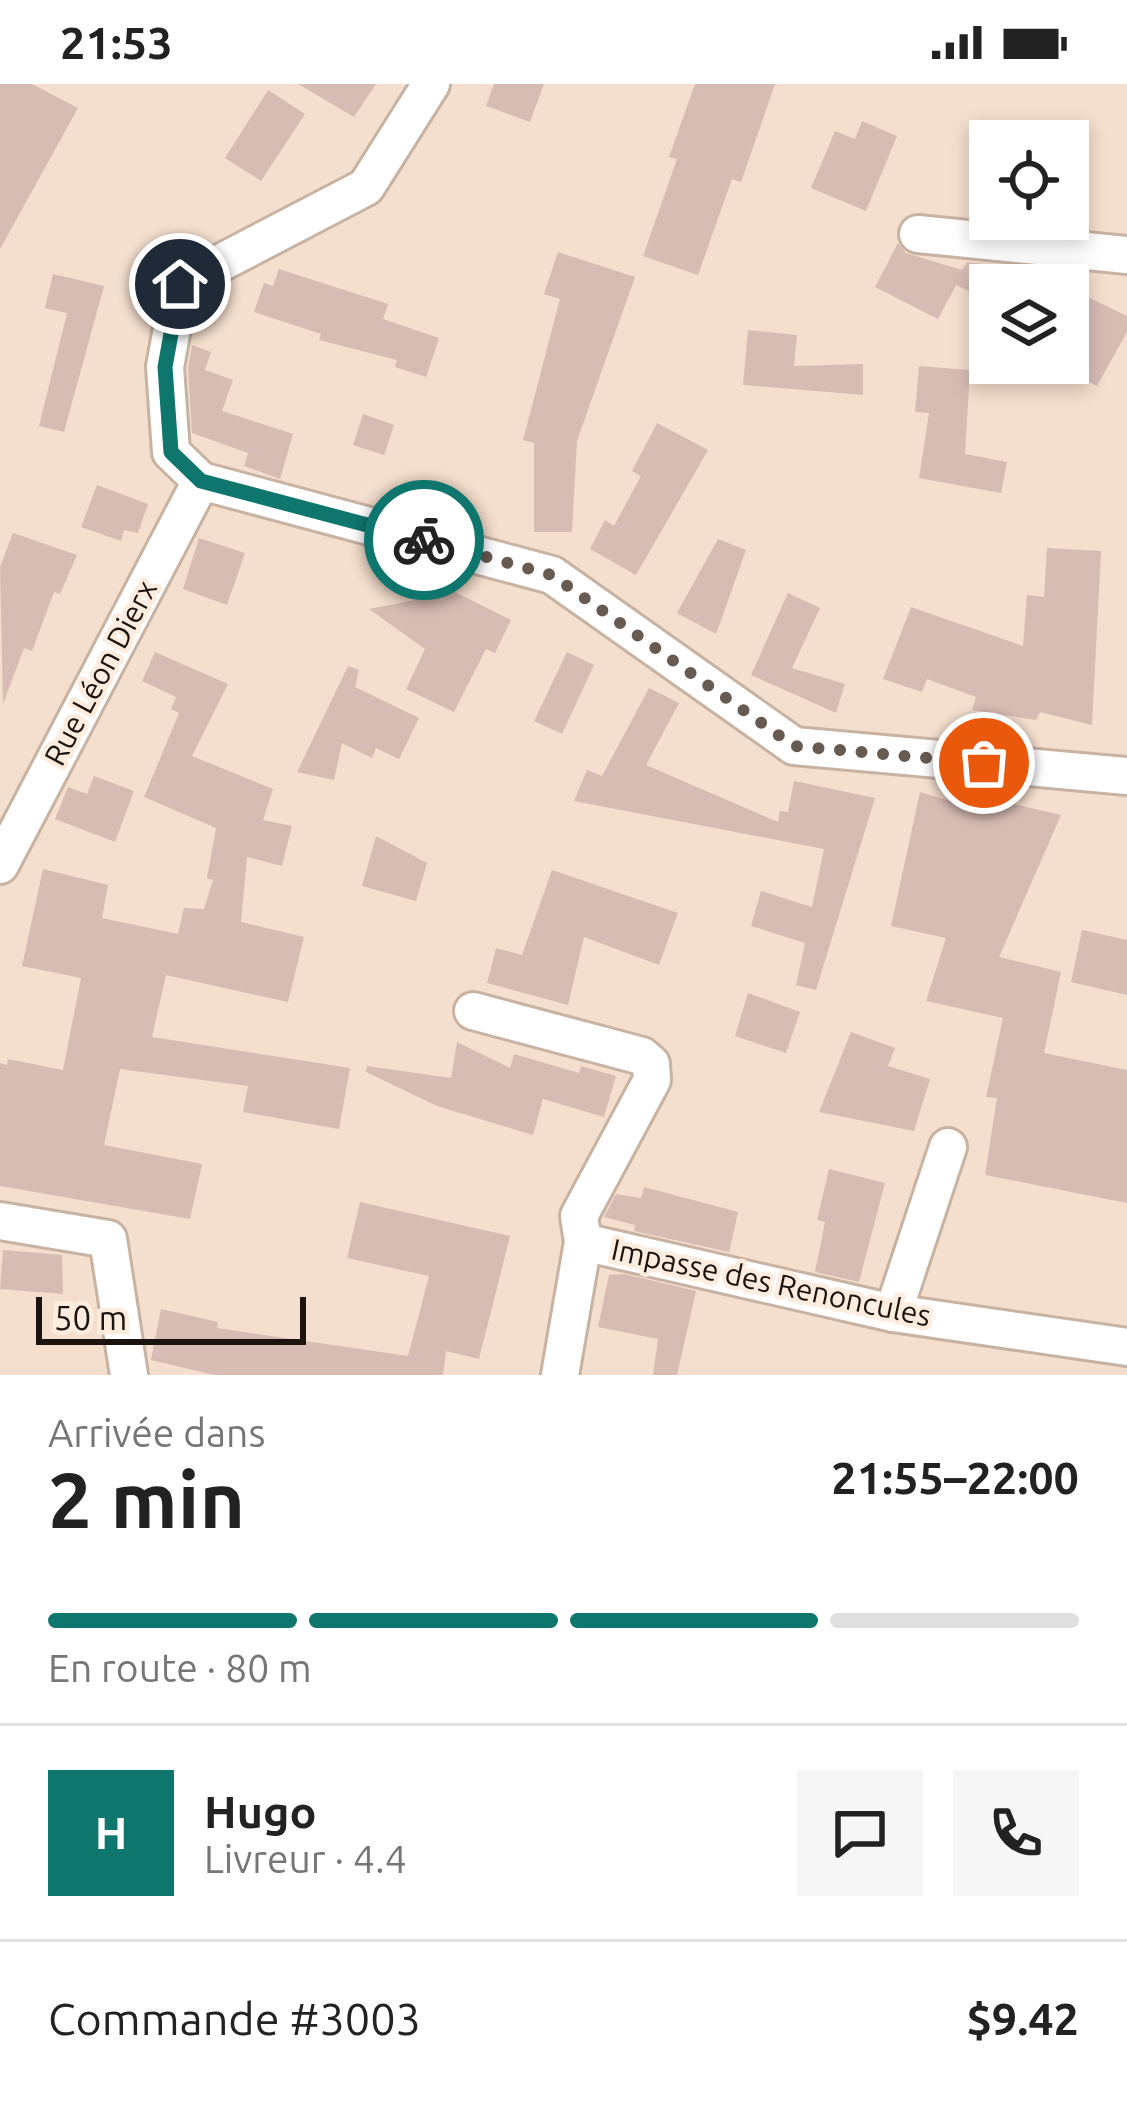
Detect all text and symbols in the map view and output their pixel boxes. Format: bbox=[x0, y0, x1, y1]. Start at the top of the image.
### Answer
text: 21:53 bbox=[60, 17, 173, 68]
map controls bbox=[969, 120, 1089, 384]
button: locate bbox=[969, 120, 1089, 240]
pin bbox=[129, 233, 231, 335]
icon: home bbox=[147, 251, 213, 317]
button: layers bbox=[969, 264, 1089, 384]
courier bbox=[364, 480, 484, 600]
icon: bike bbox=[391, 507, 457, 573]
street label: Rue Léon Dierx bbox=[37, 574, 163, 771]
pin bbox=[933, 712, 1035, 814]
icon: bag bbox=[951, 730, 1017, 796]
street label: Impasse des Renoncules bbox=[608, 1232, 934, 1332]
scale bar bbox=[36, 1291, 306, 1344]
text: 50 m bbox=[54, 1299, 127, 1336]
text: Arrivée dans bbox=[48, 1411, 265, 1454]
text: 21:55–22:00 bbox=[831, 1452, 1079, 1503]
text: 2 min bbox=[48, 1455, 245, 1543]
text: En route · 80 m bbox=[48, 1646, 312, 1689]
button: chat bbox=[797, 1770, 923, 1896]
button: phone bbox=[953, 1770, 1079, 1896]
text: Hugo bbox=[204, 1786, 317, 1837]
text: H bbox=[95, 1807, 127, 1858]
text: Livreur · 4.4 bbox=[204, 1837, 407, 1880]
text: Commande #3003 bbox=[48, 1993, 421, 2044]
text: $9.42 bbox=[966, 1993, 1079, 2044]

